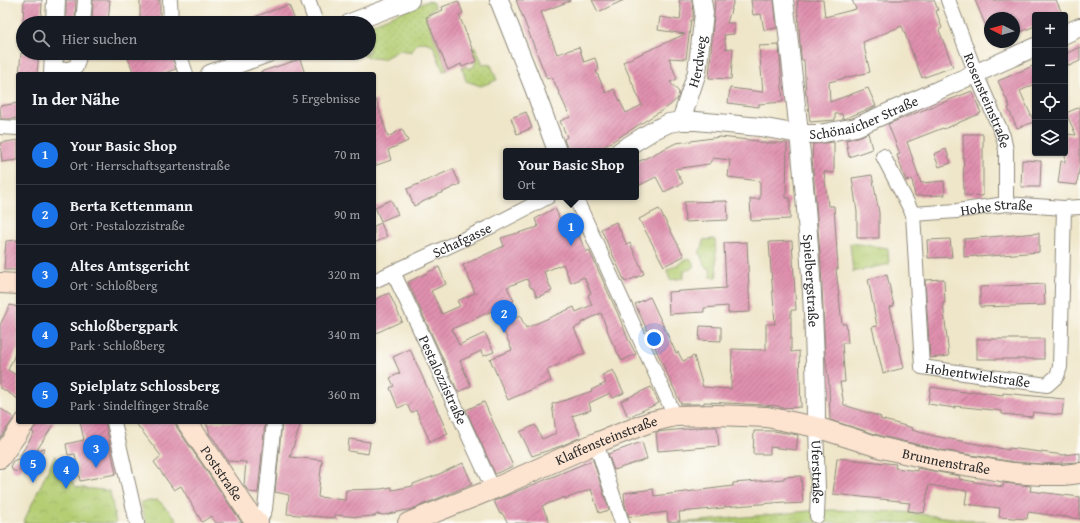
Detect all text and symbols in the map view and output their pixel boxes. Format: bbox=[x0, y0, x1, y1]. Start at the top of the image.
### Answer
north arrow bbox=[984, 12, 1020, 48]
map controls bbox=[1032, 12, 1068, 156]
button: + bbox=[1032, 12, 1068, 48]
search box bbox=[16, 16, 376, 60]
icon: search bbox=[30, 27, 52, 49]
text: Hier suchen bbox=[62, 28, 137, 49]
street label: Herdweg bbox=[683, 34, 711, 90]
button: − bbox=[1032, 48, 1068, 84]
street label: Rosensteinstraße bbox=[959, 50, 1015, 150]
button: locate bbox=[1032, 84, 1068, 120]
text: In der Nähe bbox=[32, 86, 120, 111]
text: 5 Ergebnisse bbox=[292, 89, 360, 108]
street label: Schönaicher Straße bbox=[809, 90, 922, 144]
button: layers bbox=[1032, 120, 1068, 156]
text: Your Basic Shop bbox=[70, 135, 177, 156]
text: 1 bbox=[42, 145, 48, 164]
text: 70 m bbox=[334, 145, 360, 164]
popup bbox=[503, 148, 639, 200]
text: Your Basic Shop bbox=[518, 154, 624, 175]
text: Ort · Herrschaftsgartenstraße bbox=[70, 156, 230, 175]
text: Ort bbox=[518, 175, 535, 194]
street label: Hohe Straße bbox=[959, 194, 1034, 220]
text: Berta Kettenmann bbox=[70, 195, 193, 216]
text: 2 bbox=[42, 205, 48, 224]
text: 90 m bbox=[334, 205, 360, 224]
pin: 1 bbox=[558, 213, 584, 246]
text: Ort · Pestalozzistraße bbox=[70, 216, 185, 235]
street label: Schafgasse bbox=[429, 217, 495, 262]
street label: Spielbergstraße bbox=[798, 234, 824, 328]
text: Altes Amtsgericht bbox=[70, 255, 190, 276]
text: 3 bbox=[42, 265, 48, 284]
text: 320 m bbox=[328, 265, 360, 284]
text: Ort · Schloßberg bbox=[70, 276, 158, 295]
pin: 2 bbox=[491, 300, 517, 333]
text: Schloßbergpark bbox=[70, 315, 178, 336]
text: 4 bbox=[42, 325, 48, 344]
text: 340 m bbox=[328, 325, 360, 344]
your location bbox=[644, 329, 664, 349]
street label: Pestalozzistraße bbox=[414, 332, 472, 428]
text: Park · Schloßberg bbox=[70, 336, 165, 355]
street label: Hohentwielstraße bbox=[924, 358, 1032, 393]
text: Spielplatz Schlossberg bbox=[70, 375, 219, 396]
text: 5 bbox=[42, 385, 48, 404]
text: 360 m bbox=[328, 385, 360, 404]
text: Park · Sindelfinger Straße bbox=[70, 396, 209, 415]
street label: Klaffensteinstraße bbox=[552, 411, 660, 470]
pin: 3 bbox=[83, 435, 109, 468]
street label: Uferstraße bbox=[806, 440, 828, 505]
street label: Poststraße bbox=[196, 442, 248, 505]
street label: Brunnenstraße bbox=[900, 443, 992, 479]
pin: 5 bbox=[20, 450, 46, 483]
pin: 4 bbox=[53, 456, 79, 489]

